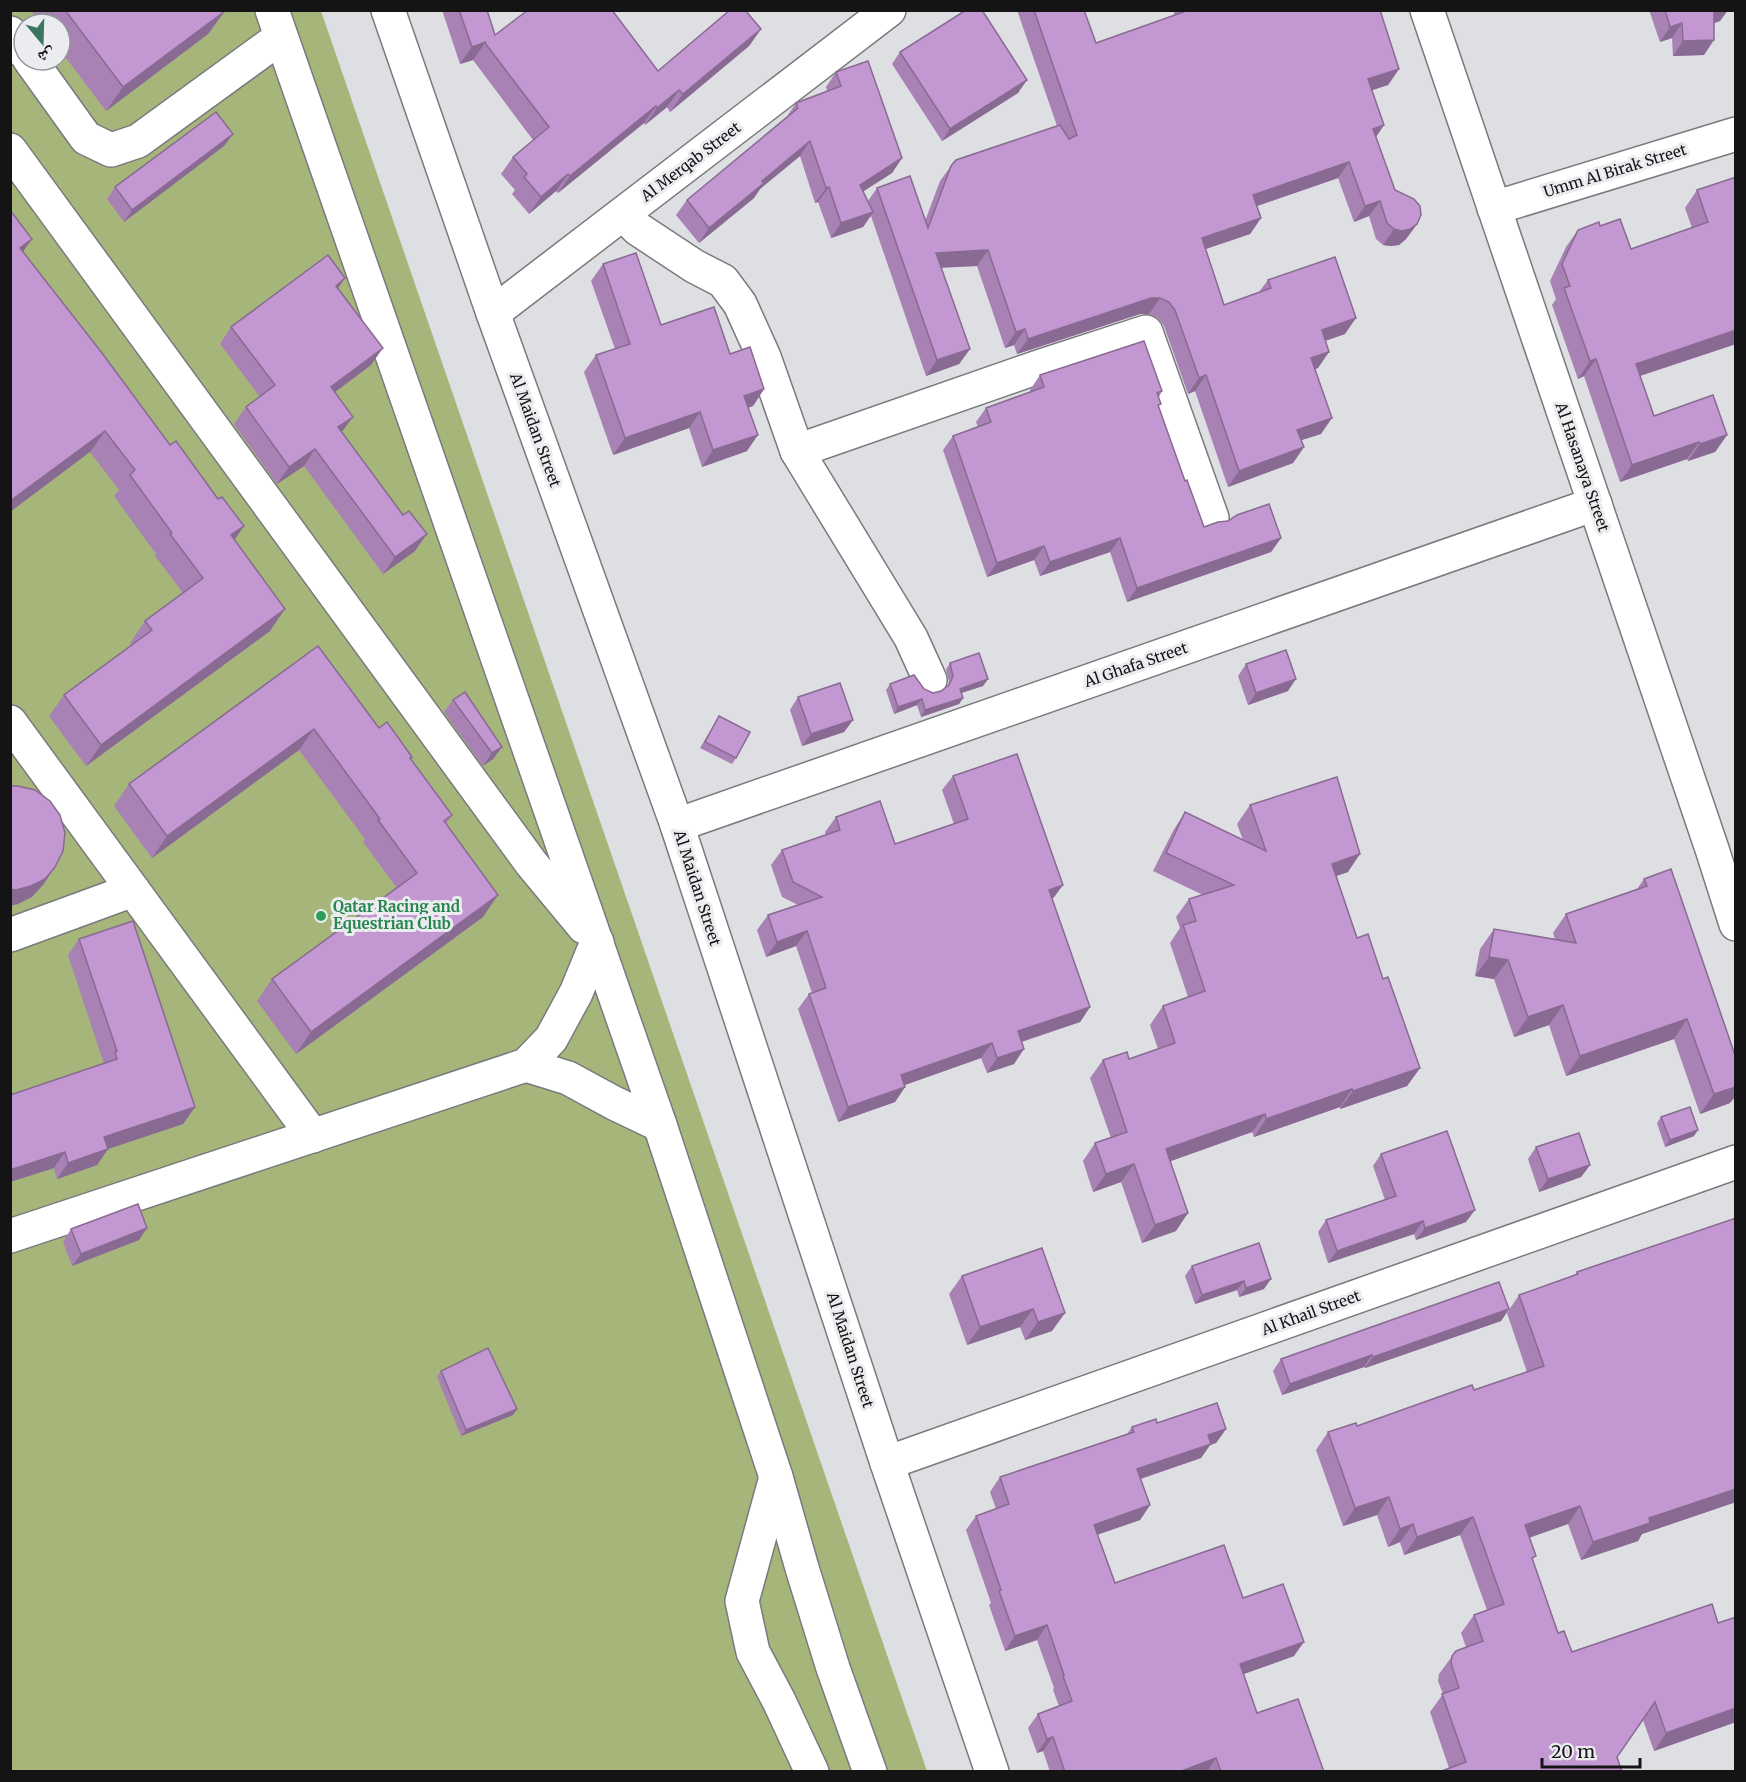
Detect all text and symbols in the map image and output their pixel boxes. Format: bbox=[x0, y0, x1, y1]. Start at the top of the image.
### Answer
north arrow bbox=[12, 12, 72, 72]
text: ش bbox=[36, 44, 58, 68]
street label: Al Merqab Street bbox=[636, 118, 745, 206]
street label: Umm Al Birak Street bbox=[1541, 140, 1689, 201]
street label: Al Maidan Street bbox=[506, 369, 565, 490]
street label: Al Hasanaya Street bbox=[1551, 399, 1614, 534]
street label: Al Ghafa Street bbox=[1081, 638, 1190, 691]
street label: Al Maidan Street bbox=[670, 827, 725, 948]
place label: Qatar Racing and Equestrian Club bbox=[333, 897, 460, 933]
marker: Qatar Racing and Equestrian Club bbox=[314, 909, 328, 923]
street label: Al Khail Street bbox=[1258, 1286, 1363, 1340]
street label: Al Maidan Street bbox=[823, 1289, 878, 1410]
scale bar bbox=[1542, 1731, 1640, 1769]
text: 20 m bbox=[1551, 1740, 1595, 1763]

